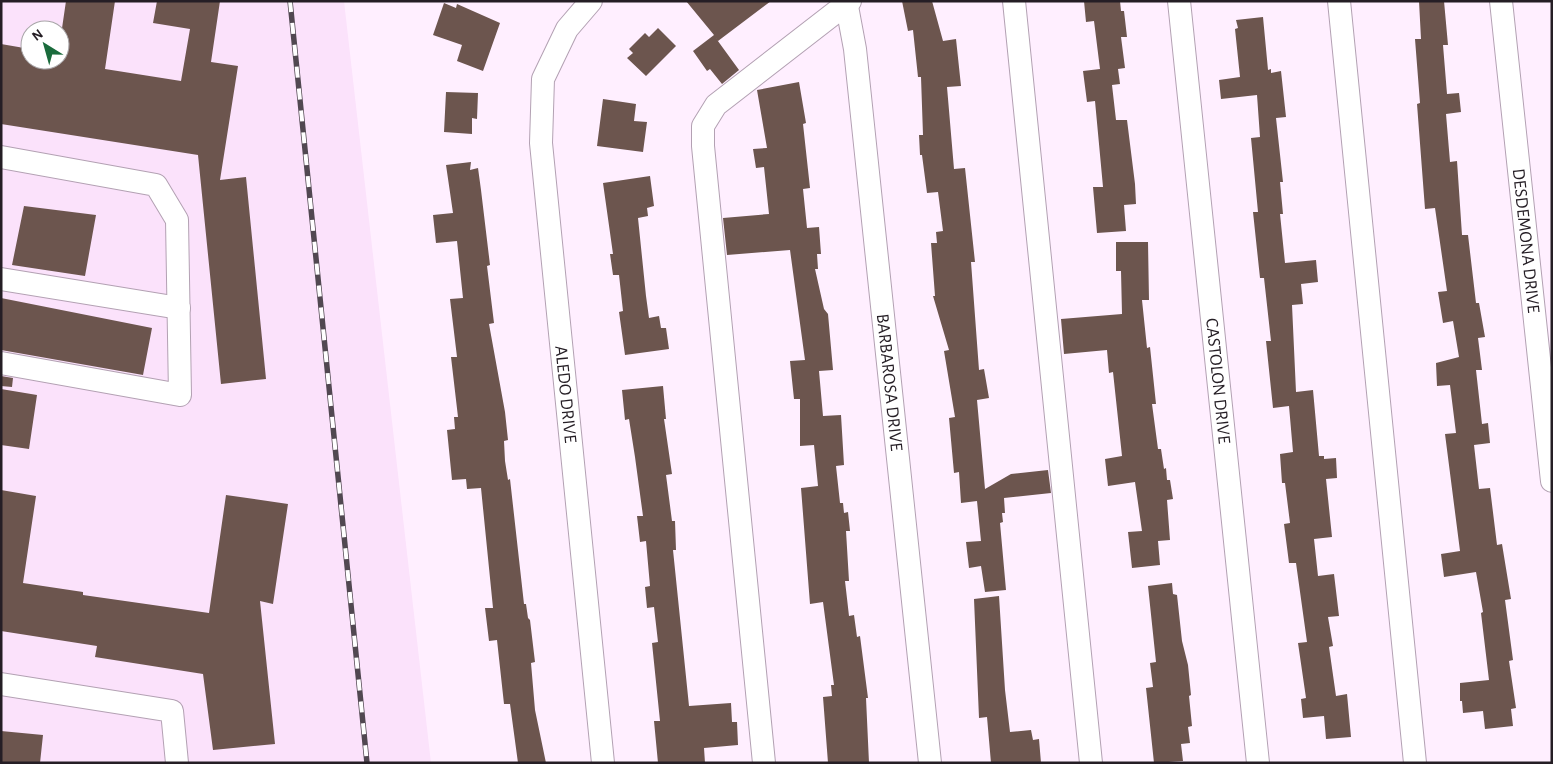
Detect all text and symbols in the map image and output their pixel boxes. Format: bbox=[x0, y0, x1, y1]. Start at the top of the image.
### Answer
north arrow bbox=[20, 20, 70, 70]
text: N bbox=[30, 27, 46, 44]
street label: DESDEMONA DRIVE bbox=[1509, 167, 1542, 314]
street label: BARBAROSA DRIVE bbox=[873, 313, 905, 452]
street label: CASTOLON DRIVE bbox=[1202, 317, 1233, 445]
street label: ALEDO DRIVE bbox=[551, 345, 579, 444]

